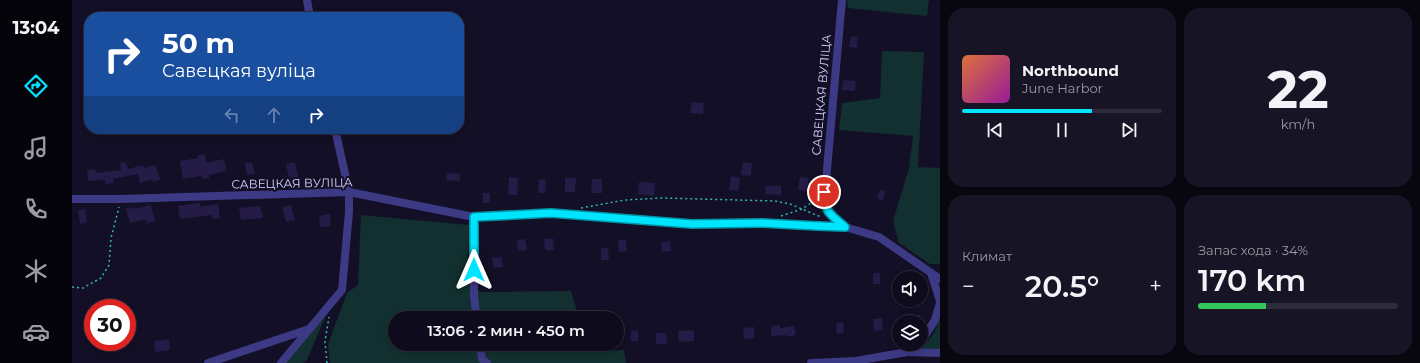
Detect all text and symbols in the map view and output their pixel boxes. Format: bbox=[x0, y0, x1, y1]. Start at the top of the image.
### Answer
text: 13:04 bbox=[12, 17, 60, 39]
text: 50 m bbox=[162, 26, 235, 60]
icon: right bbox=[96, 28, 148, 80]
street label: САВЕЦКАЯ ВУЛІЦА bbox=[808, 34, 834, 156]
text: 22 bbox=[1267, 58, 1329, 121]
text: Савецкая вуліца bbox=[162, 60, 316, 82]
text: Northbound bbox=[1022, 61, 1119, 80]
icon: directions bbox=[22, 72, 50, 100]
text: June Harbor bbox=[1022, 80, 1103, 96]
icon: left bbox=[221, 104, 243, 126]
icon: ahead bbox=[263, 104, 285, 126]
icon: right bbox=[305, 104, 327, 126]
text: km/h bbox=[1281, 116, 1315, 132]
icon: previous bbox=[984, 119, 1006, 141]
icon: pause bbox=[1051, 119, 1073, 141]
icon: next bbox=[1118, 119, 1140, 141]
icon: music bbox=[22, 134, 50, 162]
street label: САВЕЦКАЯ ВУЛІЦА bbox=[231, 174, 353, 192]
pin bbox=[807, 175, 841, 209]
icon: arrive bbox=[813, 181, 835, 203]
icon: phone bbox=[22, 195, 50, 223]
text: Запас хода · 34% bbox=[1198, 242, 1308, 258]
text: Климат bbox=[962, 248, 1012, 264]
position arrow bbox=[453, 249, 495, 291]
icon: climate bbox=[22, 257, 50, 285]
text: 170 km bbox=[1198, 262, 1306, 299]
text: 20.5° bbox=[1025, 268, 1099, 305]
map controls bbox=[892, 271, 928, 351]
button: sound bbox=[892, 271, 928, 307]
text: − bbox=[962, 273, 975, 300]
text: + bbox=[1149, 273, 1162, 300]
speed limit sign: 30 bbox=[84, 299, 136, 351]
button: layers bbox=[892, 315, 928, 351]
icon: car bbox=[22, 318, 50, 346]
text: 13:06 · 2 мин · 450 m bbox=[427, 321, 585, 340]

